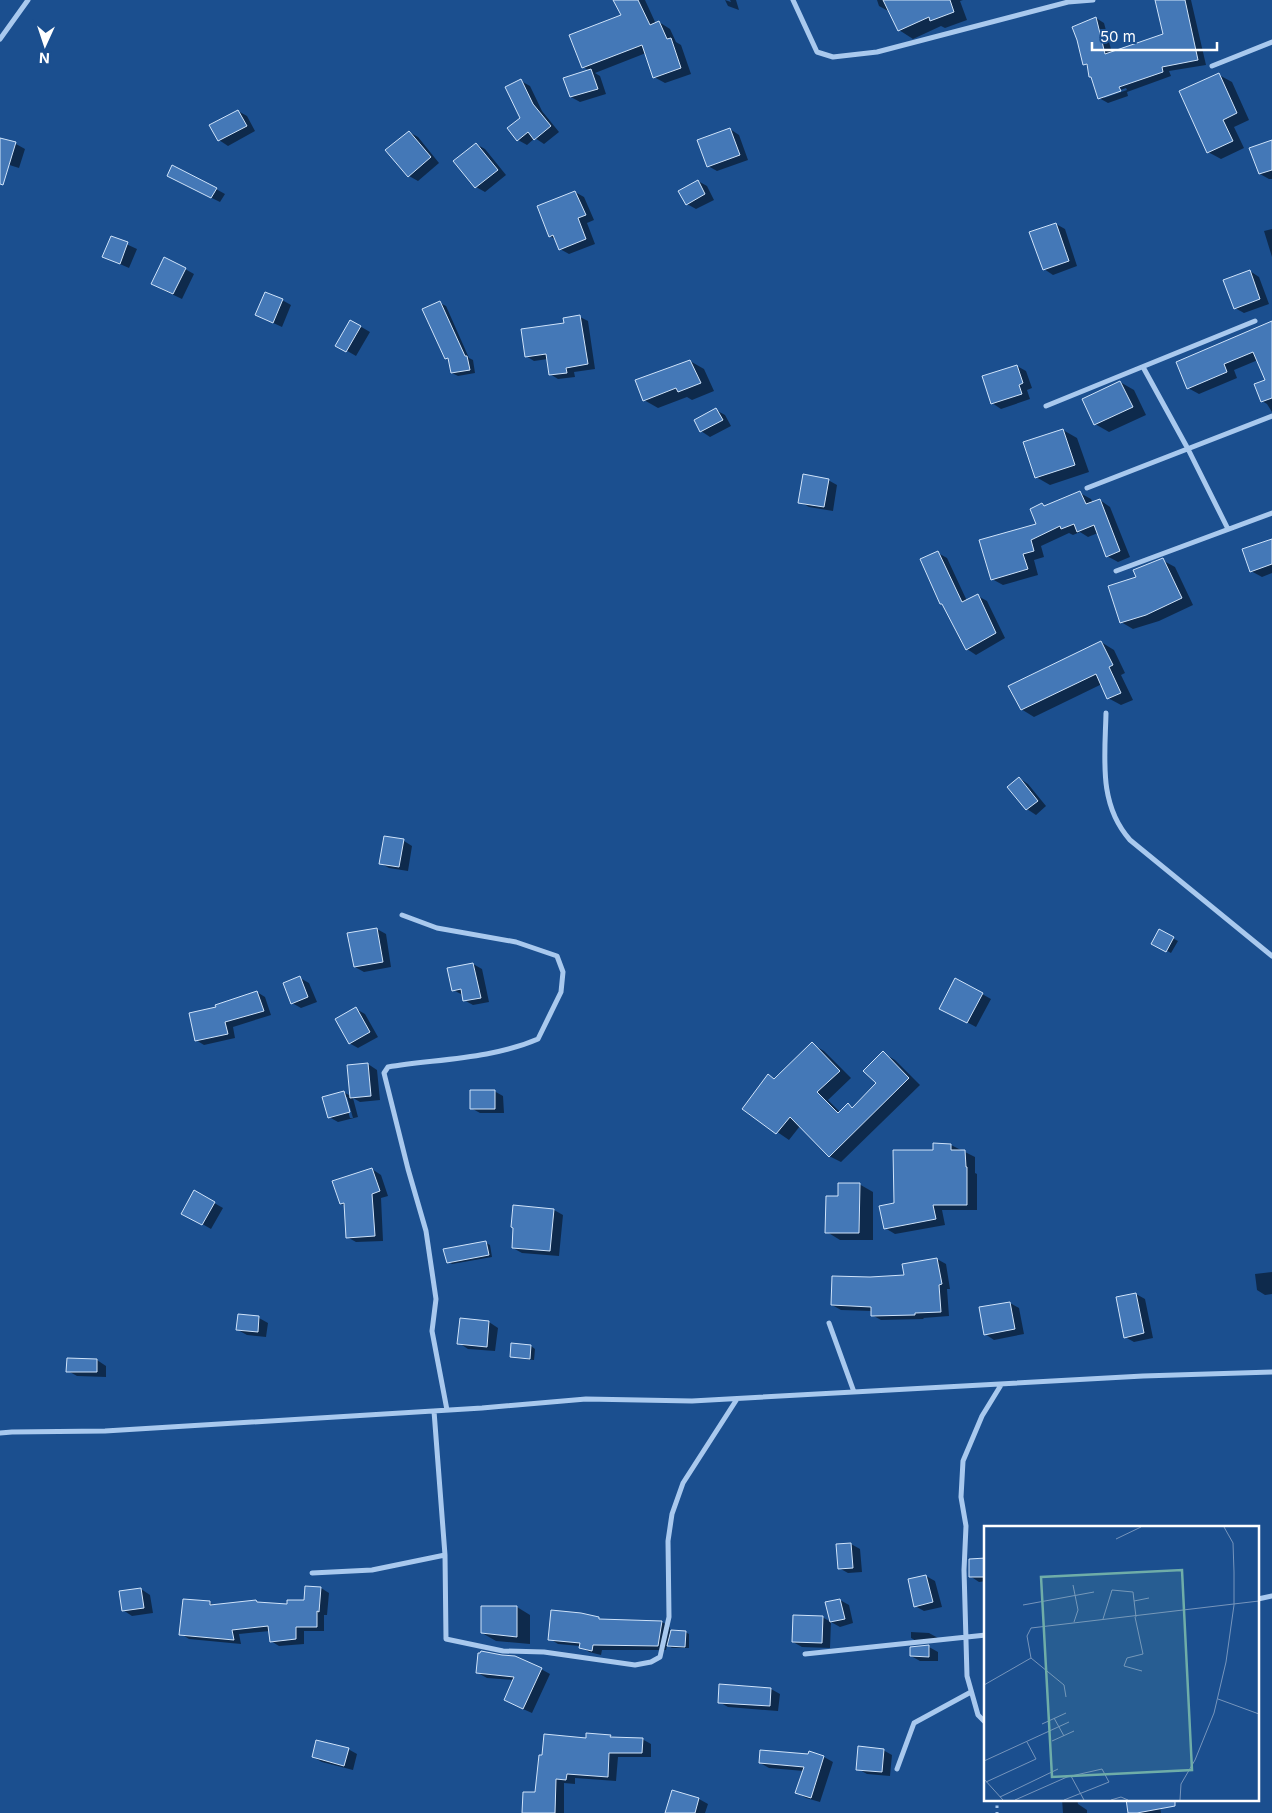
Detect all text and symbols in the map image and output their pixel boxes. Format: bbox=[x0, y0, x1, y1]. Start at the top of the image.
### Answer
north arrow bbox=[20, 20, 70, 70]
scale bar bbox=[1092, 20, 1217, 52]
text: 50 m bbox=[1100, 27, 1136, 46]
text: N bbox=[39, 50, 50, 67]
inset map bbox=[984, 1526, 1260, 1800]

